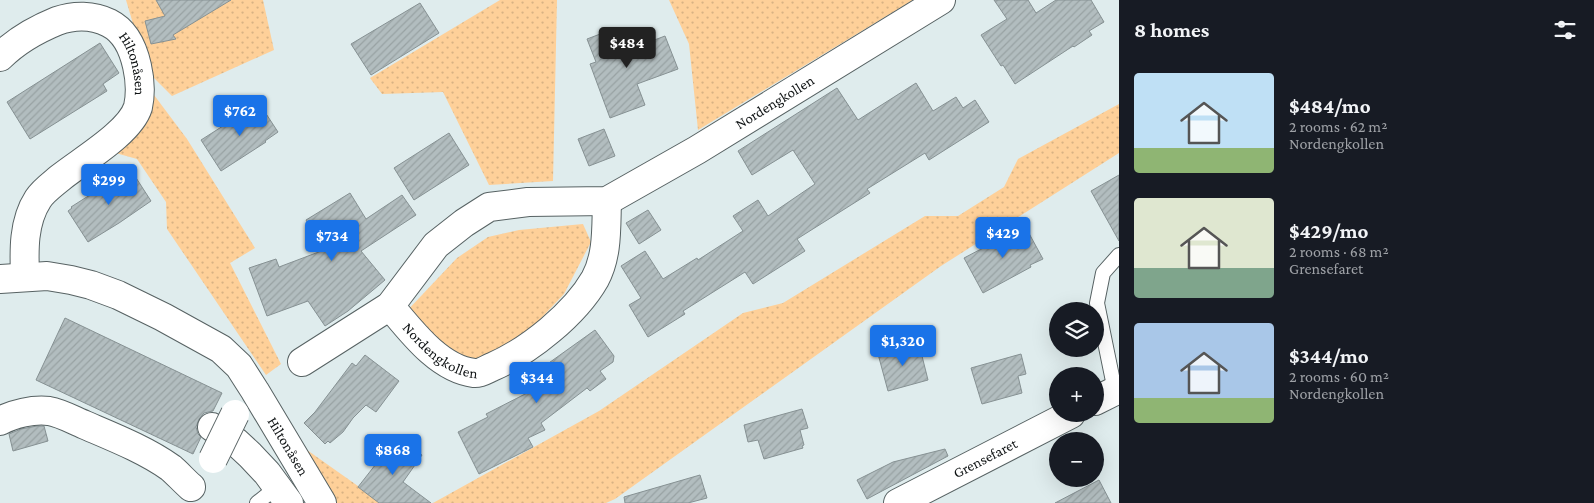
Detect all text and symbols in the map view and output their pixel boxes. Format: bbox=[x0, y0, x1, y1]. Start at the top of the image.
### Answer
icon: filters bbox=[1551, 16, 1579, 44]
text: 8 homes bbox=[1134, 18, 1209, 42]
pin: $484 bbox=[597, 27, 657, 69]
street label: Hiltonåsen bbox=[116, 29, 148, 95]
text: $484 bbox=[610, 34, 644, 51]
street label: Nordengkollen bbox=[733, 72, 817, 132]
icon: home bbox=[1174, 93, 1234, 153]
pin: $762 bbox=[210, 94, 270, 137]
text: $484/mo bbox=[1289, 94, 1371, 118]
text: $762 bbox=[224, 102, 256, 119]
text: 2 rooms · 62 m² bbox=[1289, 118, 1387, 135]
text: Nordengkollen bbox=[1289, 135, 1384, 152]
pin: $299 bbox=[79, 164, 139, 206]
text: $299 bbox=[92, 171, 126, 188]
pin: $429 bbox=[973, 216, 1033, 259]
icon: home bbox=[1174, 218, 1234, 278]
text: $429/mo bbox=[1289, 219, 1369, 243]
pin: $734 bbox=[302, 220, 362, 262]
text: $429 bbox=[986, 224, 1020, 241]
text: $734 bbox=[316, 227, 348, 244]
text: 2 rooms · 68 m² bbox=[1289, 243, 1389, 260]
text: Grensefaret bbox=[1289, 260, 1363, 277]
map controls bbox=[1049, 302, 1104, 487]
button: layers bbox=[1049, 302, 1104, 357]
street label: Nordengkollen bbox=[400, 320, 479, 381]
pin: $1,320 bbox=[862, 324, 944, 367]
text: $1,320 bbox=[881, 332, 925, 349]
icon: home bbox=[1174, 343, 1234, 403]
text: $344/mo bbox=[1289, 344, 1369, 368]
pin: $344 bbox=[507, 362, 567, 404]
button: + bbox=[1049, 367, 1104, 422]
text: 2 rooms · 60 m² bbox=[1289, 368, 1389, 385]
text: $344 bbox=[520, 369, 554, 386]
text: Nordengkollen bbox=[1289, 385, 1384, 402]
street label: Hiltonåsen bbox=[264, 414, 312, 479]
button: − bbox=[1049, 432, 1104, 487]
pin: $868 bbox=[363, 434, 423, 476]
street label: Grensefaret bbox=[951, 435, 1021, 481]
text: $868 bbox=[375, 441, 411, 458]

